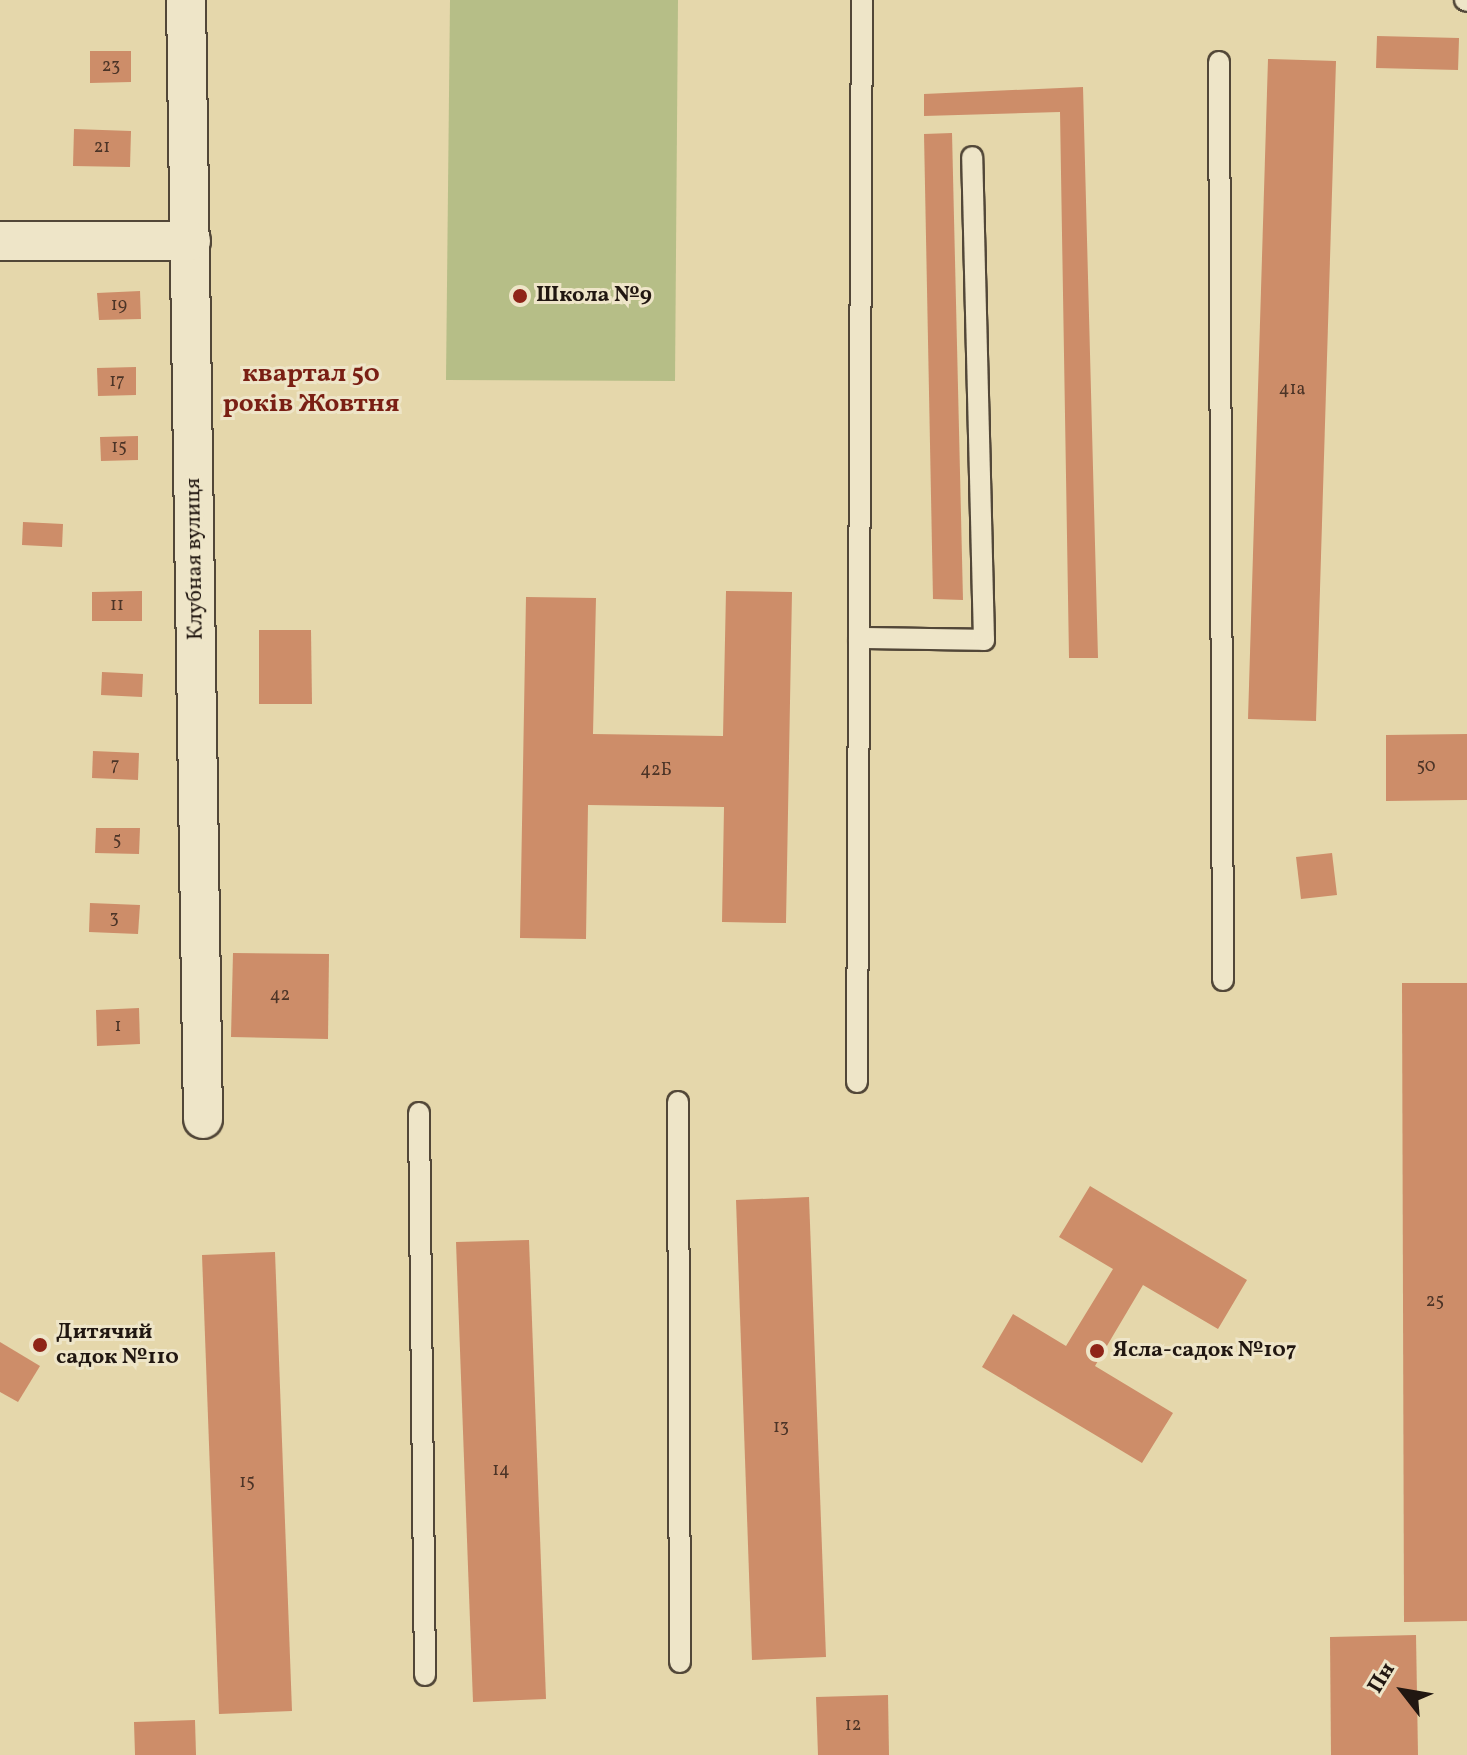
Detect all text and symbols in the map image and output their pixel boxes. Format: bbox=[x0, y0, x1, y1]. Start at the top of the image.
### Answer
house number: 23 bbox=[102, 56, 120, 78]
house number: 21 bbox=[94, 137, 110, 159]
place label: Школа №9 bbox=[536, 283, 652, 309]
marker: Школа №9 bbox=[511, 287, 529, 305]
house number: 19 bbox=[111, 295, 127, 317]
district label: квартал 50 років Жовтня bbox=[222, 359, 400, 420]
house number: 17 bbox=[109, 371, 125, 393]
house number: 41а bbox=[1279, 379, 1305, 401]
house number: 15 bbox=[111, 437, 127, 459]
street label: Клубная вулиця bbox=[180, 478, 210, 640]
house number: 11 bbox=[110, 595, 124, 617]
house number: 7 bbox=[111, 755, 119, 777]
house number: 50 bbox=[1416, 756, 1436, 778]
house number: 42Б bbox=[640, 760, 672, 782]
house number: 5 bbox=[113, 830, 121, 852]
house number: 3 bbox=[109, 908, 119, 930]
house number: 42 bbox=[270, 985, 290, 1007]
house number: 1 bbox=[115, 1016, 121, 1038]
house number: 25 bbox=[1426, 1291, 1444, 1313]
place label: Дитячий садок №110 bbox=[56, 1319, 179, 1370]
marker: Дитячий садок №110 bbox=[31, 1336, 49, 1354]
place label: Ясла-садок №107 bbox=[1113, 1338, 1296, 1364]
marker: Ясла-садок №107 bbox=[1088, 1342, 1106, 1360]
house number: 13 bbox=[773, 1417, 789, 1439]
house number: 14 bbox=[492, 1460, 510, 1482]
house number: 15 bbox=[239, 1472, 255, 1494]
north arrow bbox=[1363, 1651, 1443, 1731]
text: Пн bbox=[1361, 1657, 1403, 1700]
house number: 12 bbox=[845, 1715, 861, 1737]

